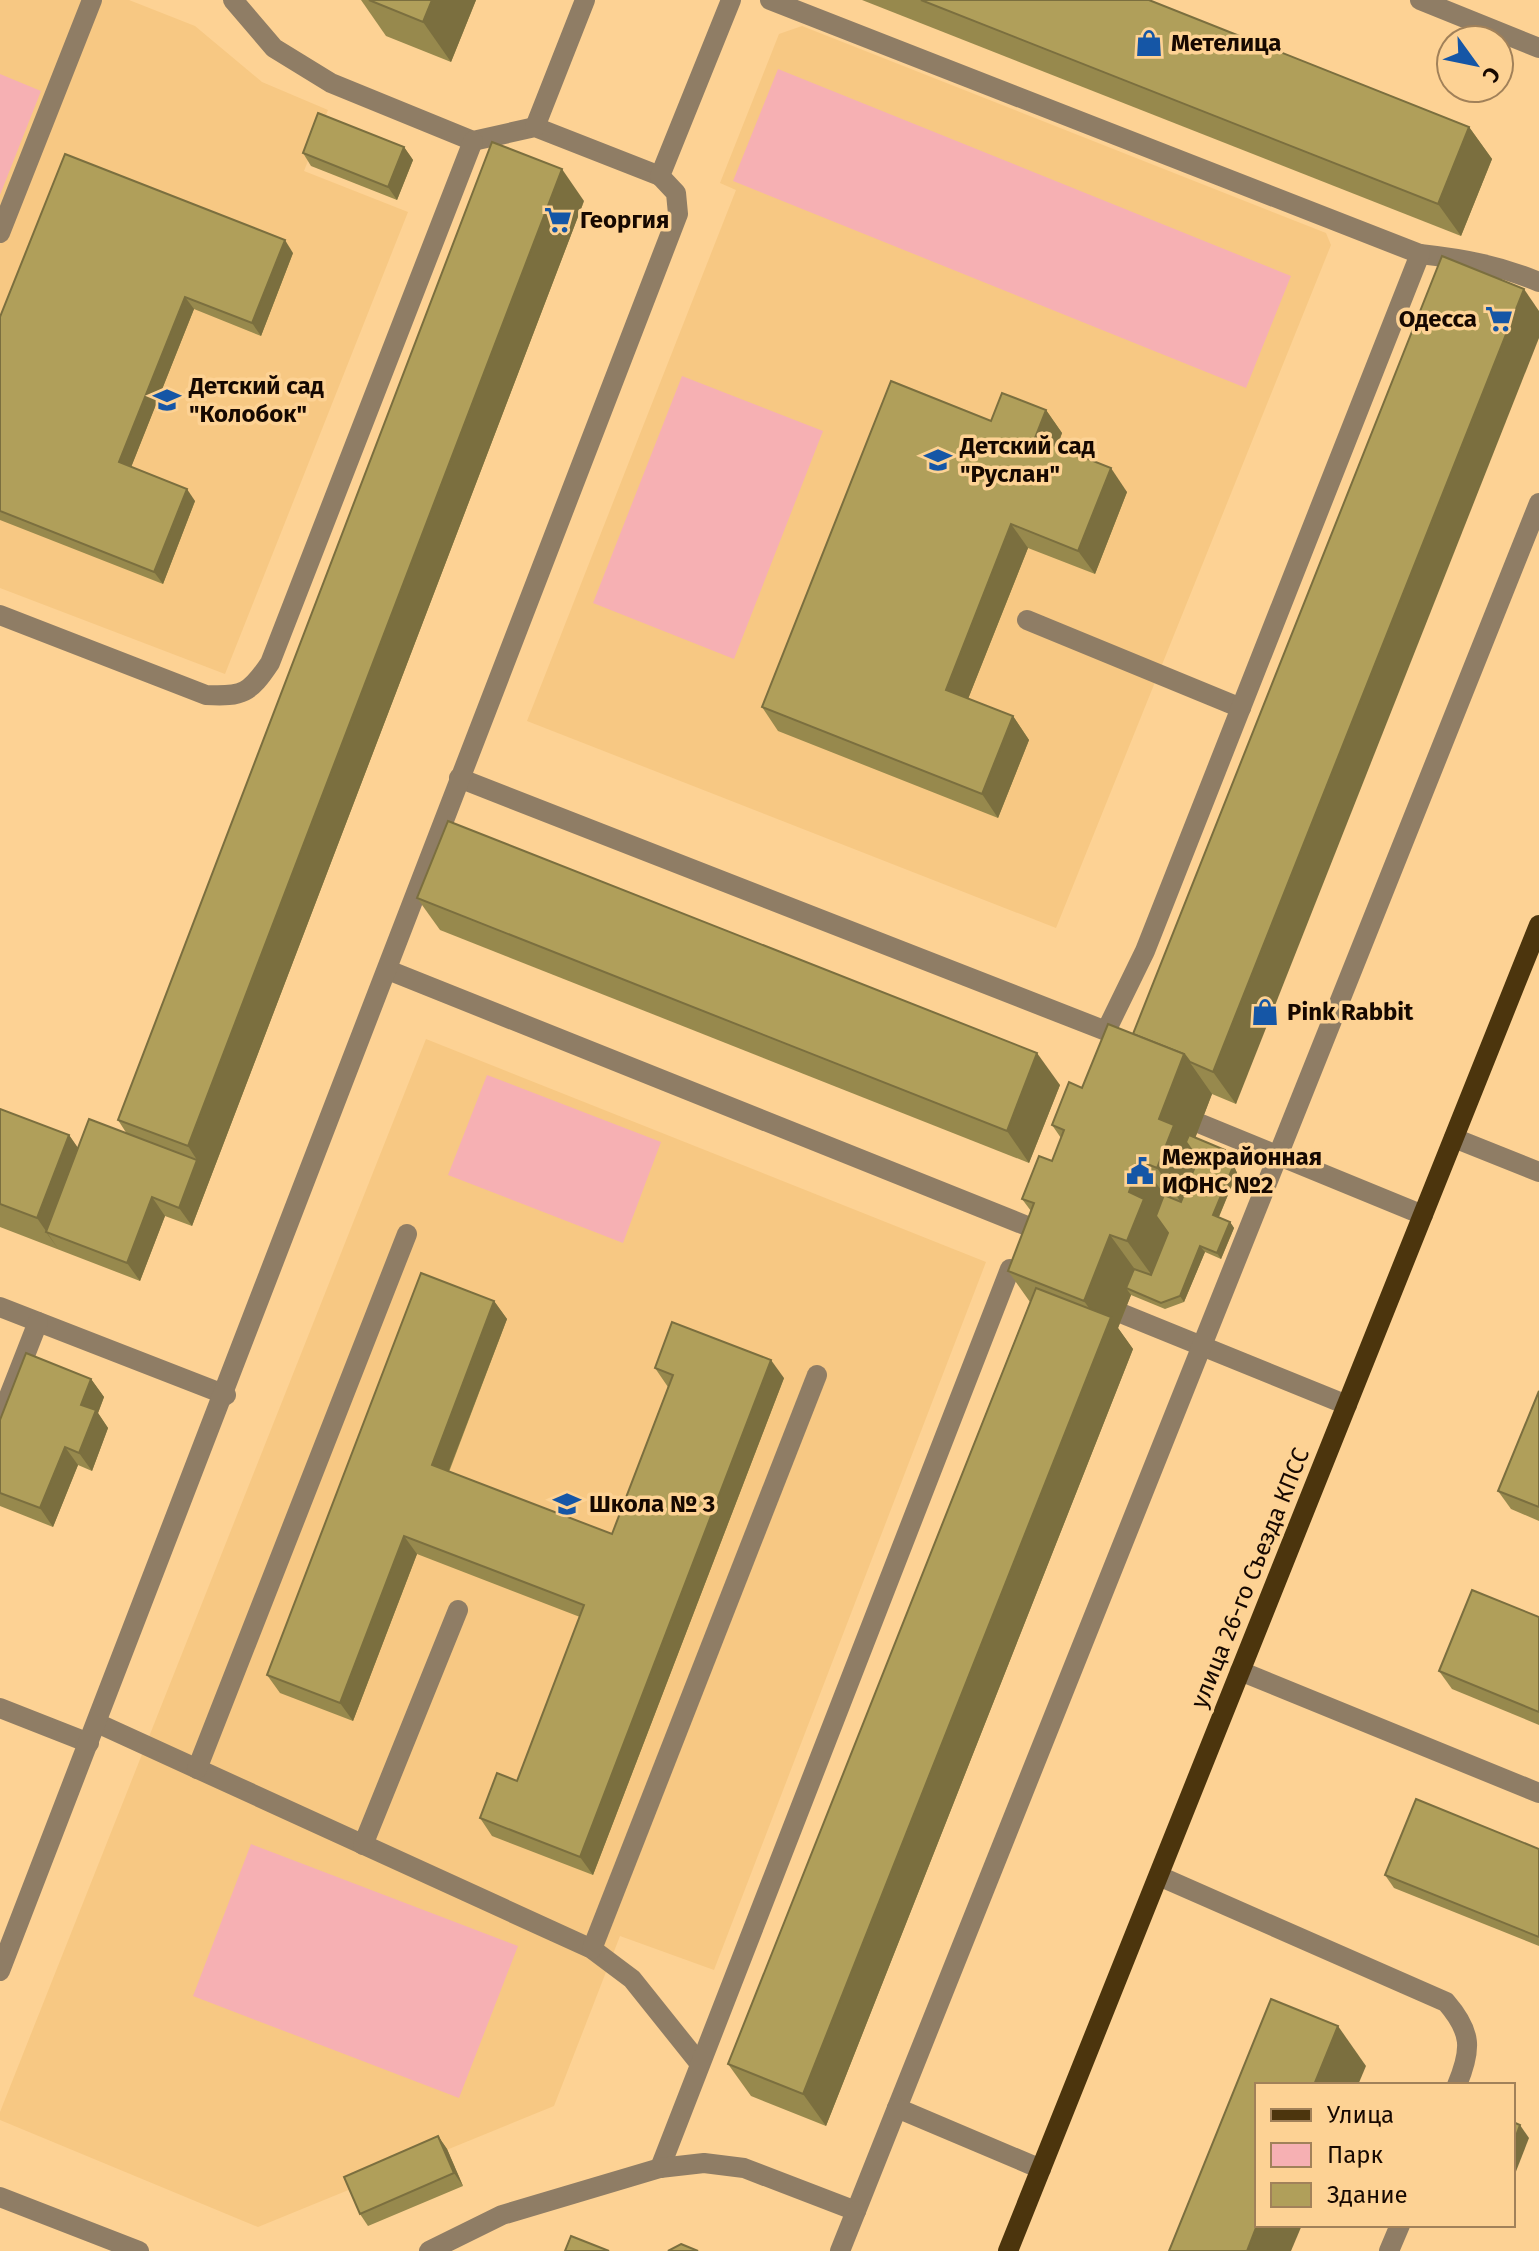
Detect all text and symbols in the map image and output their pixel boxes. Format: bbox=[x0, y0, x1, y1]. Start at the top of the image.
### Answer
north arrow bbox=[1435, 24, 1515, 104]
shop icon: Метелица bbox=[1134, 28, 1164, 58]
place label: Метелица bbox=[1171, 29, 1282, 57]
text: С bbox=[1476, 62, 1506, 88]
supermarket icon: Георгия bbox=[543, 205, 573, 235]
place label: Георгия bbox=[580, 206, 669, 234]
supermarket icon: Одесса bbox=[1484, 304, 1514, 334]
place label: Одесса bbox=[1399, 305, 1477, 333]
place label: Детский сад "Колобок" bbox=[188, 372, 325, 428]
school or university icon: Детский сад "Колобок" bbox=[152, 385, 182, 415]
place label: Детский сад "Руслан" bbox=[959, 432, 1096, 488]
school or university icon: Детский сад "Руслан" bbox=[923, 445, 953, 475]
shop icon: Pink Rabbit bbox=[1250, 997, 1280, 1027]
place label: Pink Rabbit bbox=[1287, 998, 1414, 1026]
place label: Межрайонная ИФНС №2 bbox=[1162, 1143, 1322, 1199]
public building icon: Межрайонная ИФНС №2 bbox=[1125, 1156, 1155, 1186]
street label: улица 26-го Съезда КПСС bbox=[1185, 1444, 1315, 1712]
school or university icon: Школа № 3 bbox=[552, 1489, 582, 1519]
place label: Школа № 3 bbox=[589, 1490, 715, 1518]
legend bbox=[1255, 2083, 1515, 2227]
text: Улица bbox=[1327, 2101, 1394, 2129]
text: Парк bbox=[1327, 2141, 1384, 2169]
text: Здание bbox=[1327, 2181, 1408, 2209]

